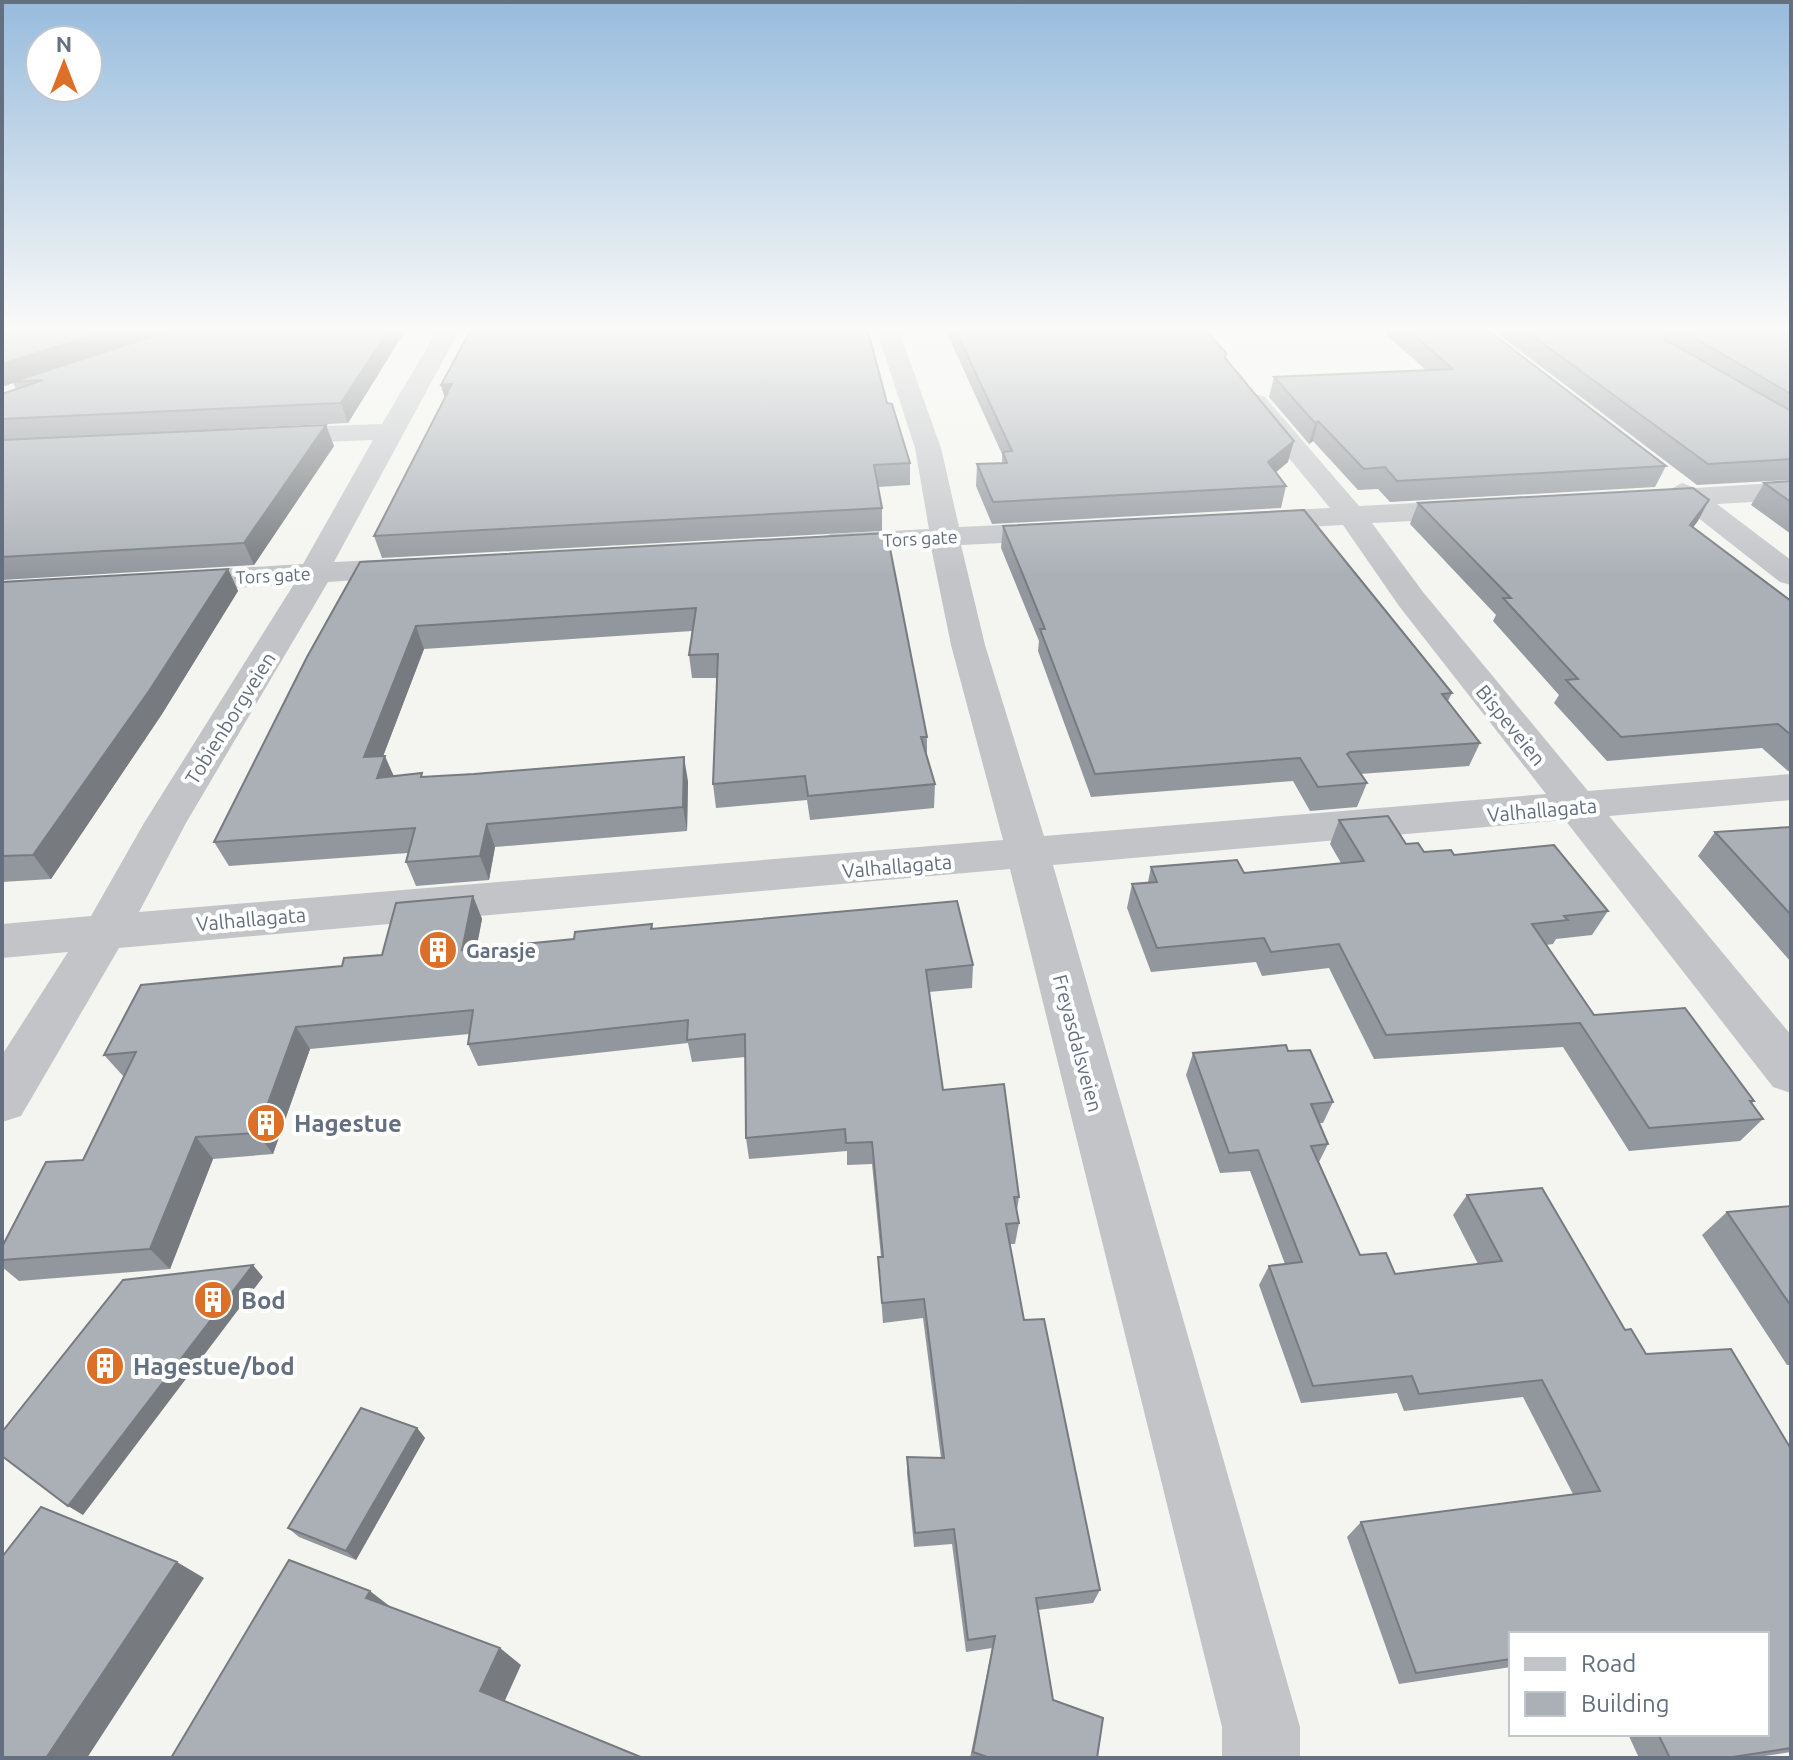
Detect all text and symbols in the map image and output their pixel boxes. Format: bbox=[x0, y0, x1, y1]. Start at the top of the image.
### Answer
north arrow bbox=[24, 24, 104, 104]
text: N bbox=[56, 31, 72, 56]
street label: Tors gate bbox=[882, 526, 958, 550]
street label: Tors gate bbox=[235, 563, 311, 587]
street label: Tobienborgveien bbox=[180, 648, 280, 788]
street label: Bispeveien bbox=[1472, 680, 1550, 770]
street label: Valhallagata bbox=[1486, 794, 1598, 826]
street label: Valhallagata bbox=[841, 850, 953, 882]
street label: Valhallagata bbox=[195, 903, 307, 935]
building icon: Garasje bbox=[417, 929, 459, 971]
place label: Garasje bbox=[466, 939, 536, 962]
street label: Freyasdalsveien bbox=[1049, 972, 1107, 1114]
building icon: Hagestue bbox=[245, 1102, 287, 1144]
place label: Hagestue bbox=[294, 1110, 402, 1137]
building icon: Bod bbox=[192, 1279, 234, 1321]
place label: Bod bbox=[241, 1287, 286, 1314]
building icon: Hagestue/bod bbox=[84, 1345, 126, 1387]
place label: Hagestue/bod bbox=[133, 1353, 295, 1380]
legend bbox=[1509, 1632, 1769, 1736]
text: Road bbox=[1581, 1650, 1636, 1677]
text: Building bbox=[1581, 1690, 1669, 1717]

